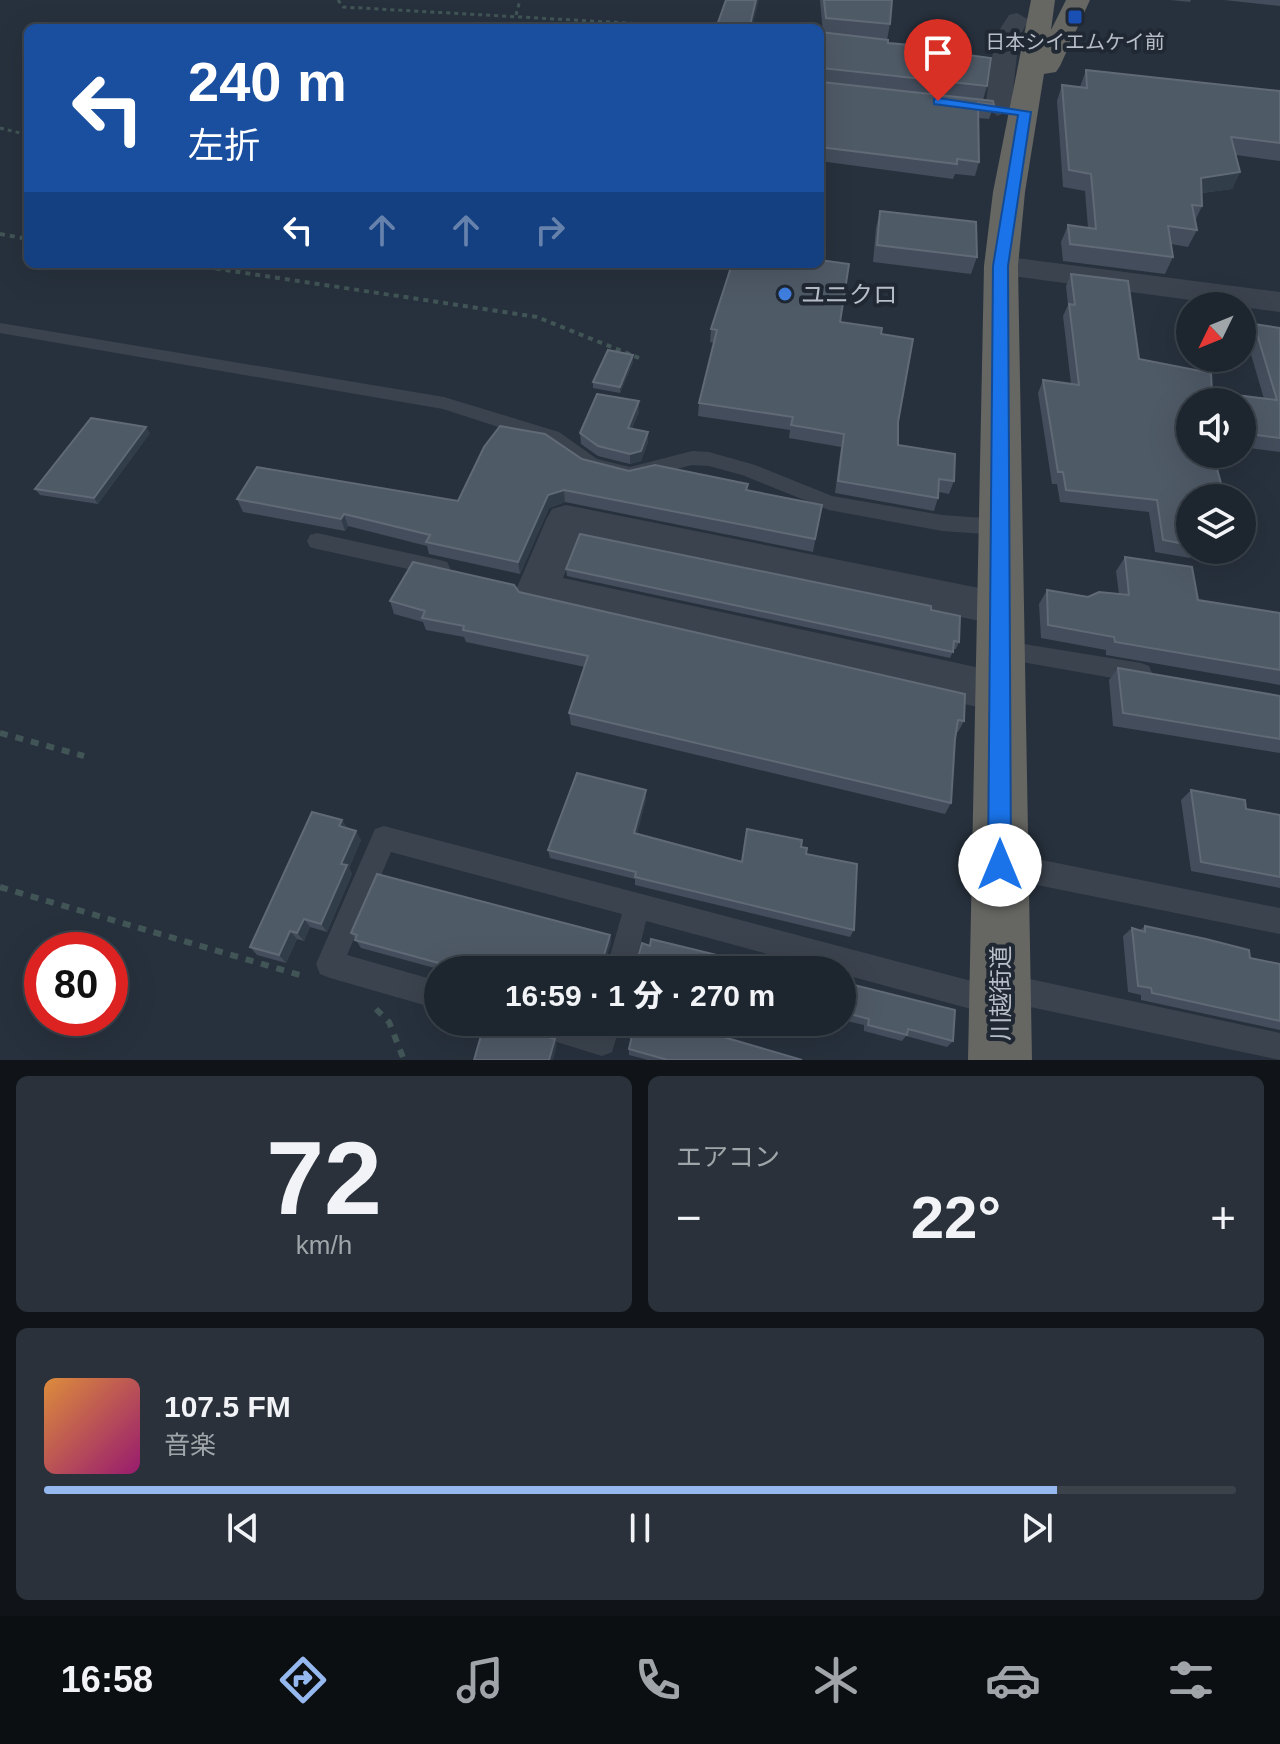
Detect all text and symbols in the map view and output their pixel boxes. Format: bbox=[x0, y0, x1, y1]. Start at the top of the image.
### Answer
marker: 日本シイエムケイ前 bbox=[1066, 8, 1084, 26]
pin bbox=[904, 19, 972, 101]
icon: arrive bbox=[916, 31, 960, 75]
place label: 日本シイエムケイ前 bbox=[985, 31, 1165, 53]
text: 240 m bbox=[188, 50, 347, 113]
icon: left bbox=[56, 56, 160, 160]
text: 左折 bbox=[188, 125, 260, 166]
icon: left bbox=[276, 208, 320, 252]
icon: ahead bbox=[360, 208, 404, 252]
icon: ahead bbox=[444, 208, 488, 252]
icon: right bbox=[528, 208, 572, 252]
place label: ユニクロ bbox=[801, 281, 897, 308]
marker: ユニクロ bbox=[776, 285, 794, 303]
north arrow bbox=[1176, 292, 1256, 372]
map controls bbox=[1176, 292, 1256, 564]
button: sound bbox=[1176, 388, 1256, 468]
button: layers bbox=[1176, 484, 1256, 564]
position arrow bbox=[958, 823, 1042, 907]
speed limit sign: 80 bbox=[24, 932, 128, 1036]
street label: 川越街道 bbox=[987, 945, 1014, 1041]
text: 16:59 · 1 分 · 270 m bbox=[505, 979, 775, 1012]
text: 72 bbox=[266, 1120, 382, 1236]
text: エアコン bbox=[676, 1142, 780, 1172]
text: 22° bbox=[911, 1184, 1001, 1251]
text: − bbox=[676, 1193, 702, 1242]
text: + bbox=[1210, 1193, 1236, 1242]
text: km/h bbox=[296, 1230, 352, 1260]
text: 107.5 FM bbox=[164, 1390, 291, 1423]
text: 音楽 bbox=[164, 1430, 216, 1460]
icon: previous bbox=[221, 1506, 265, 1550]
icon: pause bbox=[618, 1506, 662, 1550]
icon: next bbox=[1015, 1506, 1059, 1550]
icon: directions bbox=[275, 1652, 331, 1708]
icon: music bbox=[452, 1652, 508, 1708]
icon: phone bbox=[630, 1652, 686, 1708]
icon: climate bbox=[808, 1652, 864, 1708]
icon: car bbox=[985, 1652, 1041, 1708]
icon: filters bbox=[1163, 1652, 1219, 1708]
text: 16:58 bbox=[61, 1659, 153, 1700]

